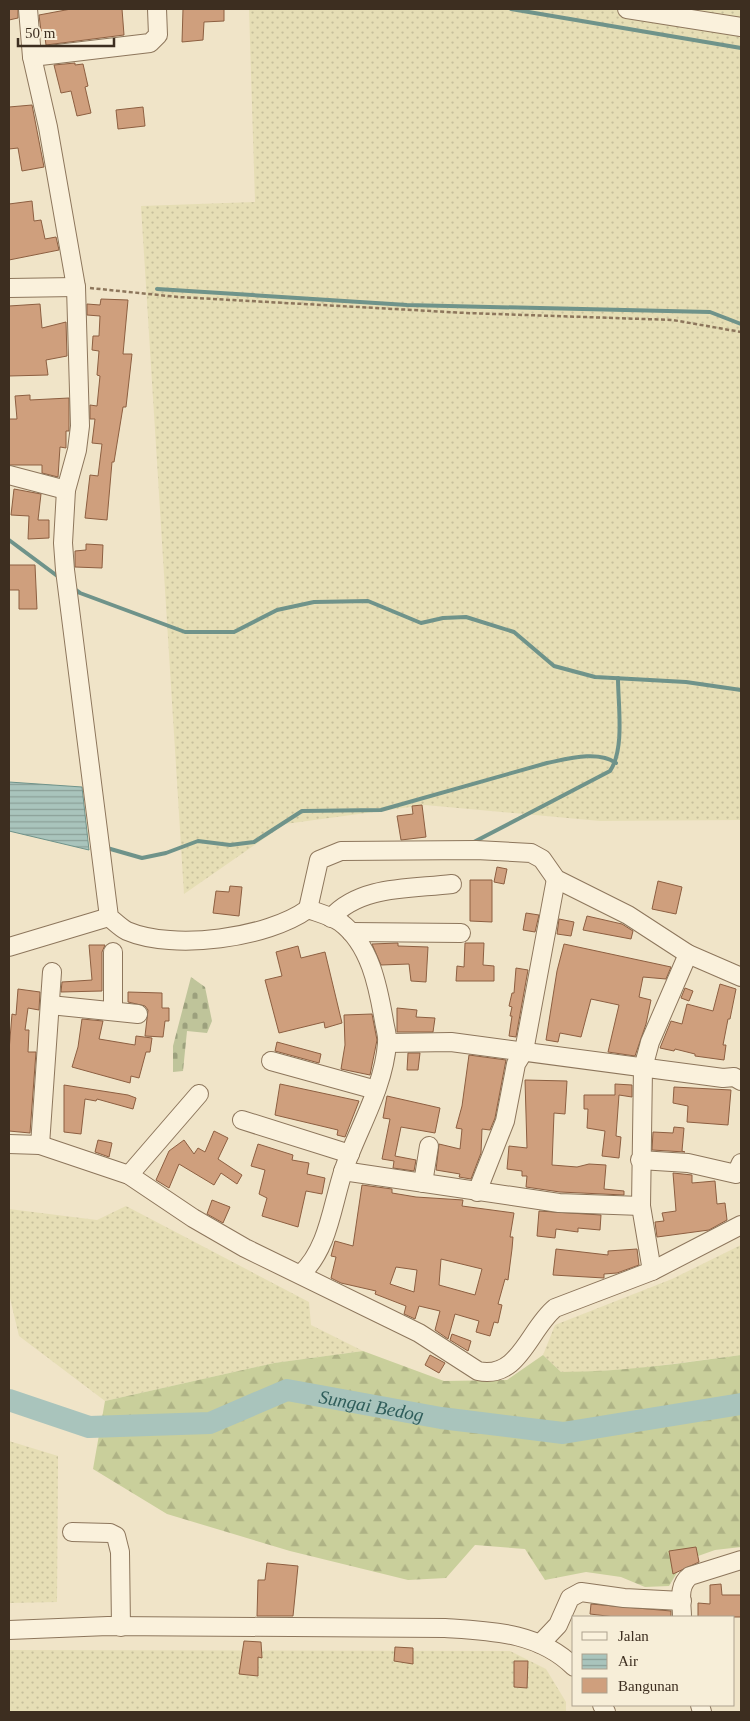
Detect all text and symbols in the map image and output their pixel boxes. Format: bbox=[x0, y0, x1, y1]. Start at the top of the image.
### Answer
scale bar bbox=[18, 15, 114, 47]
text: 50 m bbox=[25, 25, 56, 41]
water label: Sungai Bedog bbox=[317, 1386, 425, 1425]
legend bbox=[572, 1616, 735, 1706]
text: Jalan bbox=[618, 1628, 649, 1644]
text: Air bbox=[618, 1653, 638, 1669]
text: Bangunan bbox=[618, 1678, 679, 1694]

